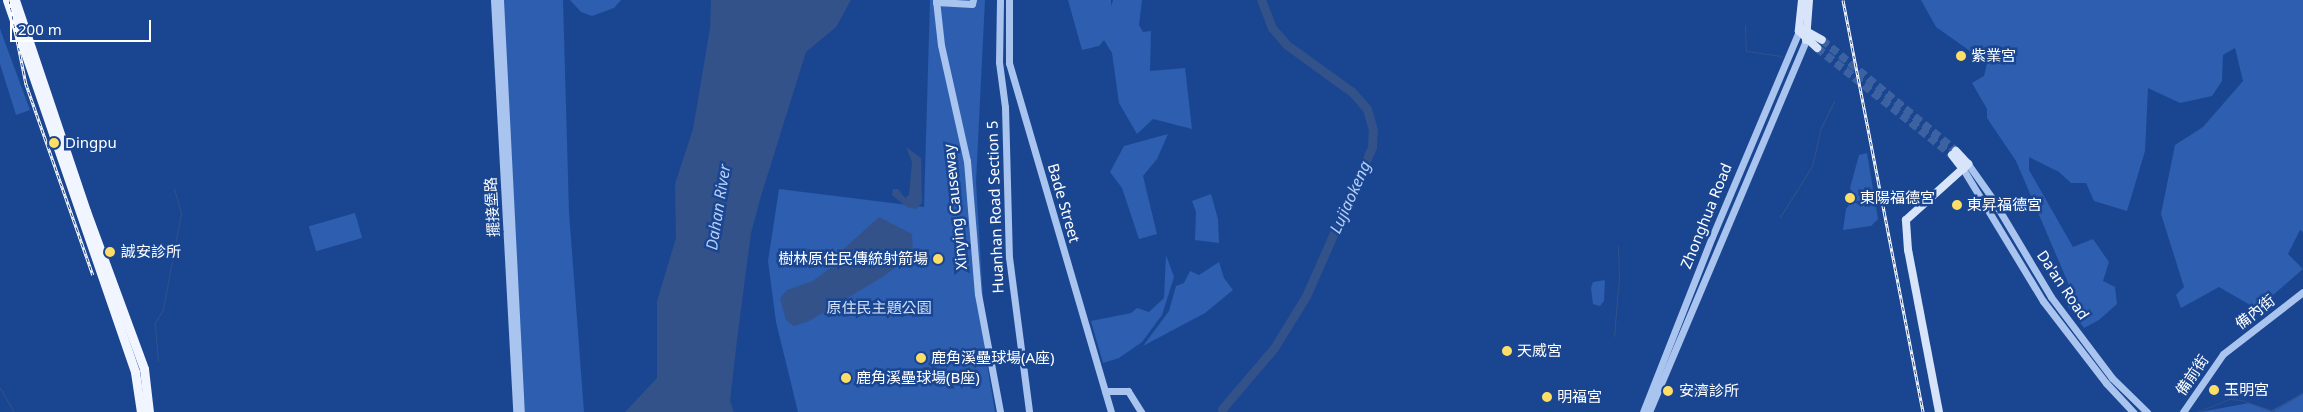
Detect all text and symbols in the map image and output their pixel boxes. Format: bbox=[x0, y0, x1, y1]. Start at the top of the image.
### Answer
scale bar bbox=[12, 10, 154, 42]
text: 200 m bbox=[18, 19, 62, 39]
place label: 紫業宮 bbox=[1971, 47, 2016, 65]
marker: 紫業宮 bbox=[1955, 50, 1967, 62]
street label: Huanhan Road Section 5 bbox=[983, 120, 1007, 294]
place label: Dingpu bbox=[65, 134, 117, 152]
marker: Dingpu bbox=[47, 136, 61, 150]
street label: Xinying Causeway bbox=[939, 143, 971, 271]
water label: Lujiaokeng bbox=[1325, 158, 1375, 236]
street label: Bade Street bbox=[1044, 161, 1084, 245]
street label: Zhonghua Road bbox=[1677, 161, 1735, 271]
water label: Dahan River bbox=[702, 163, 734, 251]
street label: 擺接堡路 bbox=[481, 177, 503, 237]
place label: 東陽福德宮 bbox=[1860, 189, 1935, 207]
marker: 東陽福德宮 bbox=[1844, 192, 1856, 204]
place label: 東昇福德宮 bbox=[1967, 196, 2042, 214]
marker: 東昇福德宮 bbox=[1951, 199, 1963, 211]
place label: 誠安診所 bbox=[121, 243, 181, 261]
marker: 誠安診所 bbox=[103, 245, 117, 259]
street label: Da'an Road bbox=[2033, 247, 2093, 323]
place label: 樹林原住民傳統射箭場 bbox=[778, 250, 928, 268]
marker: 樹林原住民傳統射箭場 bbox=[932, 253, 944, 265]
street label: 備內街 bbox=[2232, 291, 2278, 333]
park label: 原住民主題公園 bbox=[827, 299, 931, 317]
place label: 天威宮 bbox=[1517, 342, 1562, 360]
marker: 天威宮 bbox=[1501, 345, 1513, 357]
place label: 鹿角溪壘球場(A座) bbox=[931, 349, 1055, 367]
street label: 備前街 bbox=[2172, 351, 2212, 399]
marker: 鹿角溪壘球場(A座) bbox=[915, 352, 927, 364]
place label: 鹿角溪壘球場(B座) bbox=[856, 369, 980, 387]
marker: 鹿角溪壘球場(B座) bbox=[840, 372, 852, 384]
place label: 玉明宮 bbox=[2224, 381, 2269, 399]
place label: 安濟診所 bbox=[1679, 382, 1739, 400]
marker: 安濟診所 bbox=[1661, 384, 1675, 398]
marker: 玉明宮 bbox=[2208, 384, 2220, 396]
place label: 明福宮 bbox=[1557, 388, 1602, 406]
marker: 明福宮 bbox=[1541, 391, 1553, 403]

